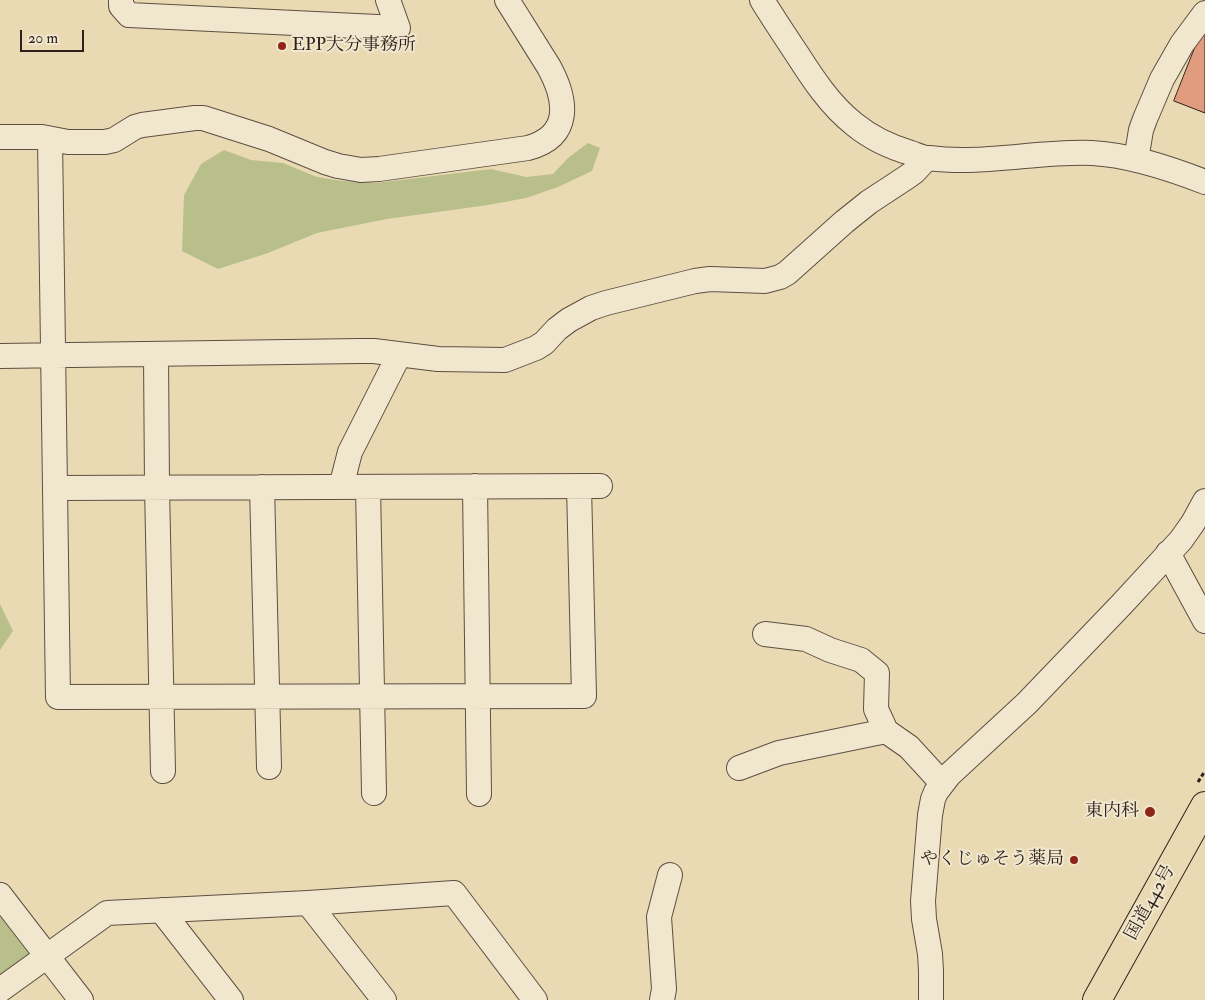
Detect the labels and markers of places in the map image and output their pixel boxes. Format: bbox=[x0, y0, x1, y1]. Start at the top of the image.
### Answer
place label: EPP大分事務所 bbox=[292, 35, 416, 57]
marker: EPP大分事務所 bbox=[276, 40, 288, 52]
place label: 東内科 bbox=[1085, 801, 1139, 823]
marker: 東内科 bbox=[1143, 805, 1157, 819]
place label: やくじゅそう薬局 bbox=[920, 849, 1064, 871]
marker: やくじゅそう薬局 bbox=[1068, 854, 1080, 866]

